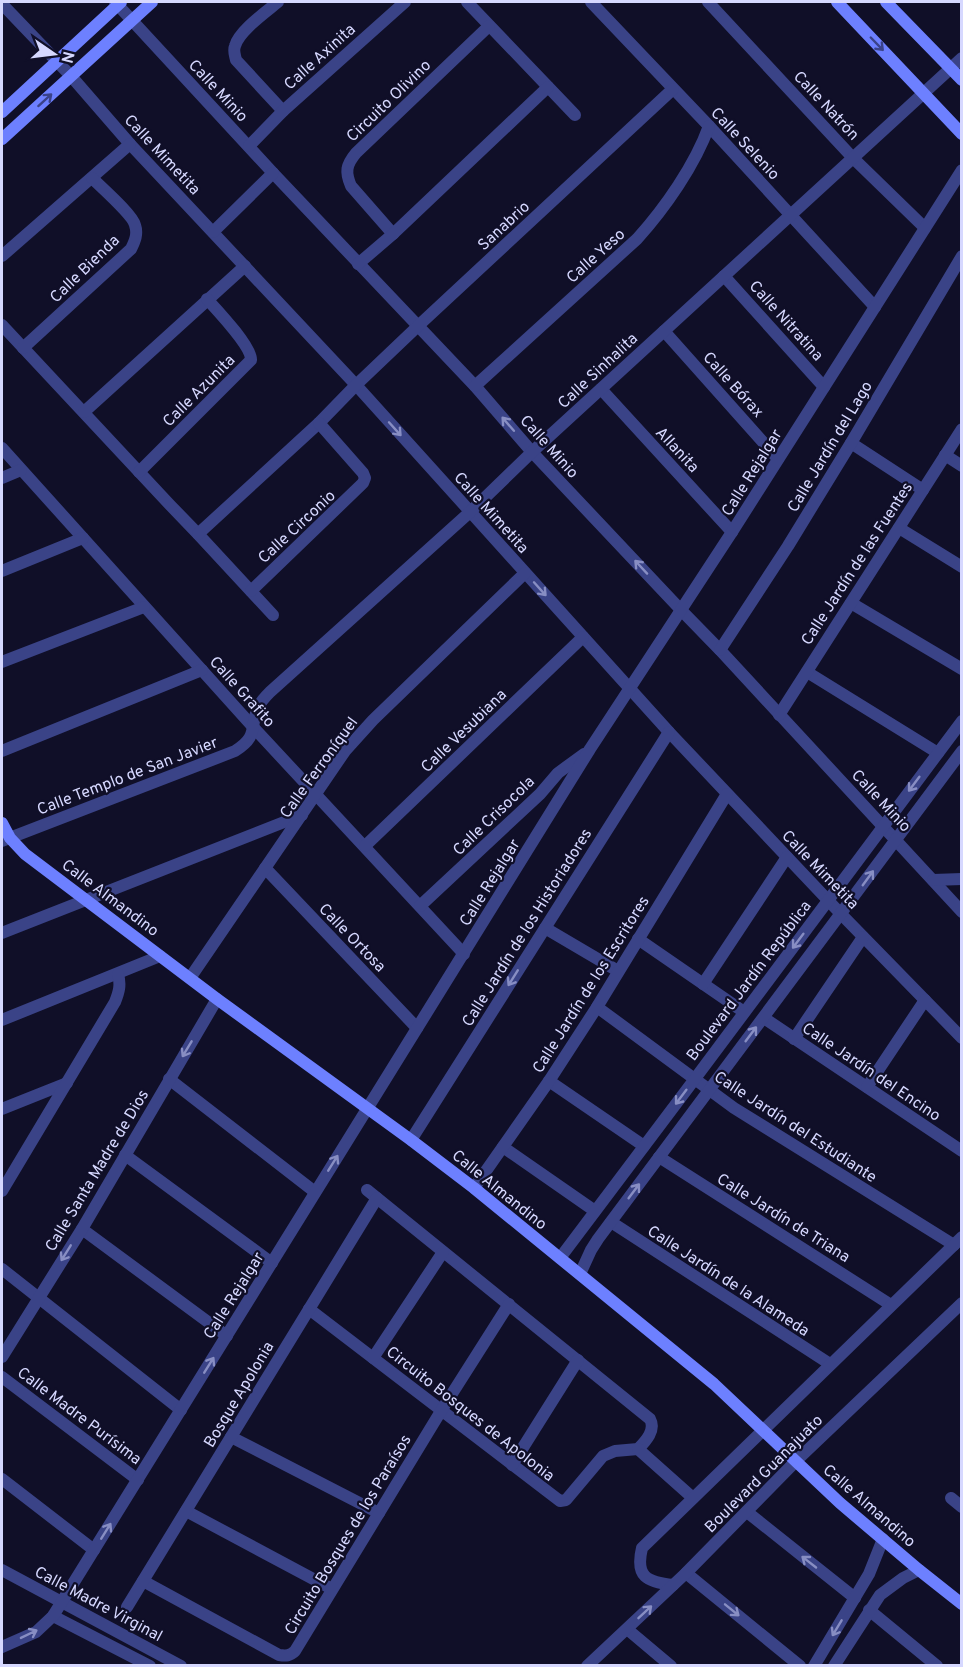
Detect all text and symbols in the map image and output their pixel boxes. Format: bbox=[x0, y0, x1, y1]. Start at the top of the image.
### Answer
street label: Calle Axinita bbox=[280, 20, 360, 95]
north arrow bbox=[24, 24, 84, 84]
one-way arrow bbox=[870, 36, 884, 51]
text: N bbox=[56, 49, 78, 65]
street label: Calle Minio bbox=[183, 56, 252, 127]
street label: Circuito Olivino bbox=[343, 56, 436, 147]
street label: Calle Natrón bbox=[788, 67, 863, 145]
one-way arrow bbox=[37, 93, 52, 107]
street label: Calle Selenio bbox=[706, 104, 783, 185]
street label: Calle Mimetita bbox=[119, 111, 204, 200]
street label: Sanabrio bbox=[474, 197, 535, 256]
street label: Calle Yeso bbox=[563, 225, 630, 288]
street label: Calle Bienda bbox=[46, 231, 125, 308]
street label: Calle Nitratina bbox=[744, 277, 827, 366]
street label: Calle Sinhalita bbox=[554, 329, 643, 414]
street label: Calle Bórax bbox=[698, 348, 767, 422]
street label: Calle Azunita bbox=[159, 351, 240, 432]
street label: Calle Jardín del Lago bbox=[784, 378, 878, 516]
street label: Calle Minio bbox=[515, 411, 582, 483]
one-way arrow bbox=[501, 417, 515, 432]
one-way arrow bbox=[388, 421, 402, 436]
street label: Allanita bbox=[650, 423, 703, 477]
street label: Calle Rejalgar bbox=[718, 426, 787, 520]
street label: Calle Mimetita bbox=[449, 468, 532, 558]
street label: Calle Jardín de las Fuentes bbox=[797, 479, 918, 649]
street label: Calle Circonio bbox=[254, 486, 340, 568]
one-way arrow bbox=[633, 560, 648, 575]
one-way arrow bbox=[533, 581, 547, 596]
street label: Calle Grafito bbox=[204, 653, 279, 732]
street label: Calle Vesubiana bbox=[417, 685, 512, 777]
street label: Calle Ferroníquel bbox=[276, 714, 363, 823]
street label: Calle Templo de San Javier bbox=[35, 733, 221, 821]
street label: Calle Minio bbox=[846, 766, 915, 837]
street label: Calle Crisocola bbox=[449, 772, 540, 861]
one-way arrow bbox=[908, 776, 920, 792]
street label: Calle Jardín de los Historiadores bbox=[458, 825, 597, 1031]
street label: Calle Mimetita bbox=[777, 826, 862, 914]
street label: Calle Rejalgar bbox=[456, 836, 525, 930]
street label: Calle Almandino bbox=[57, 856, 162, 942]
one-way arrow bbox=[861, 870, 874, 886]
street label: Calle Jardín de los Escritores bbox=[529, 893, 655, 1078]
street label: Boulevard Jardín República bbox=[683, 897, 816, 1065]
street label: Calle Ortosa bbox=[314, 900, 389, 977]
one-way arrow bbox=[791, 932, 804, 948]
one-way arrow bbox=[507, 969, 520, 986]
street label: Calle Jardín del Encino bbox=[798, 1019, 944, 1127]
one-way arrow bbox=[745, 1027, 758, 1043]
one-way arrow bbox=[180, 1040, 192, 1057]
street label: Calle Jardín del Estudiante bbox=[710, 1067, 880, 1188]
street label: Calle Santa Madre de Dios bbox=[41, 1086, 154, 1256]
one-way arrow bbox=[675, 1089, 688, 1105]
street label: Calle Almandino bbox=[447, 1146, 550, 1235]
one-way arrow bbox=[327, 1155, 339, 1172]
street label: Calle Jardín de Triana bbox=[713, 1170, 853, 1268]
one-way arrow bbox=[628, 1183, 641, 1199]
street label: Calle Jardín de la Alameda bbox=[643, 1222, 813, 1342]
one-way arrow bbox=[60, 1244, 72, 1261]
street label: Calle Rejalgar bbox=[200, 1249, 269, 1343]
street label: Bosque Apolonia bbox=[200, 1338, 279, 1452]
street label: Circuito Bosques de Apolonia bbox=[381, 1343, 558, 1487]
one-way arrow bbox=[203, 1357, 215, 1374]
street label: Calle Madre Purísima bbox=[13, 1363, 145, 1470]
street label: Boulevard Guanajuato bbox=[701, 1411, 828, 1538]
street label: Circuito Bosques de los Paraísos bbox=[281, 1431, 417, 1639]
street label: Calle Almandino bbox=[818, 1461, 919, 1552]
one-way arrow bbox=[100, 1523, 112, 1540]
one-way arrow bbox=[801, 1555, 817, 1568]
street label: Calle Madre Virginal bbox=[31, 1563, 166, 1647]
one-way arrow bbox=[724, 1603, 740, 1616]
one-way arrow bbox=[638, 1604, 653, 1619]
one-way arrow bbox=[830, 1619, 842, 1636]
one-way arrow bbox=[20, 1628, 38, 1640]

